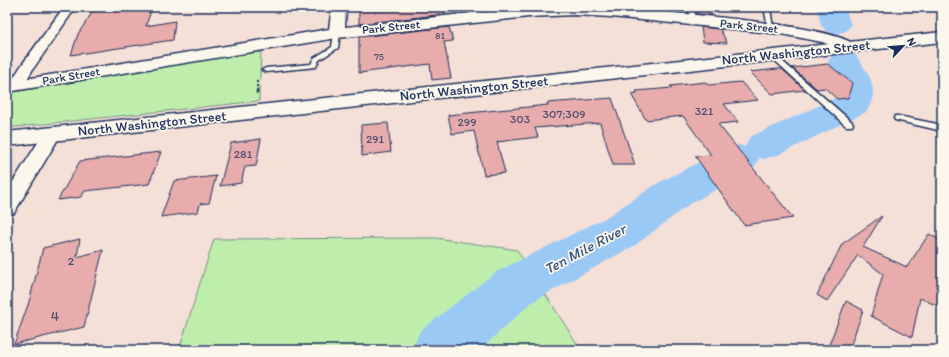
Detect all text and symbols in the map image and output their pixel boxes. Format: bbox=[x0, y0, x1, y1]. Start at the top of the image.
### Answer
street label: Park Street bbox=[719, 16, 779, 36]
street label: Park Street bbox=[361, 17, 421, 37]
north arrow bbox=[883, 26, 923, 66]
house number: 81 bbox=[435, 29, 445, 42]
street label: North Washington Street bbox=[721, 36, 871, 69]
text: N bbox=[904, 36, 919, 48]
house number: 75 bbox=[374, 50, 384, 63]
street label: Park Street bbox=[41, 64, 101, 88]
street label: North Washington Street bbox=[399, 72, 549, 105]
house number: 321 bbox=[695, 104, 714, 118]
street label: North Washington Street bbox=[77, 107, 227, 140]
house number: 307;309 bbox=[542, 107, 586, 121]
house number: 303 bbox=[510, 112, 531, 126]
house number: 299 bbox=[458, 115, 476, 129]
house number: 291 bbox=[366, 132, 385, 146]
house number: 281 bbox=[234, 147, 253, 161]
water label: Ten Mile River bbox=[541, 219, 631, 278]
house number: 2 bbox=[68, 254, 75, 268]
house number: 4 bbox=[51, 308, 60, 325]

